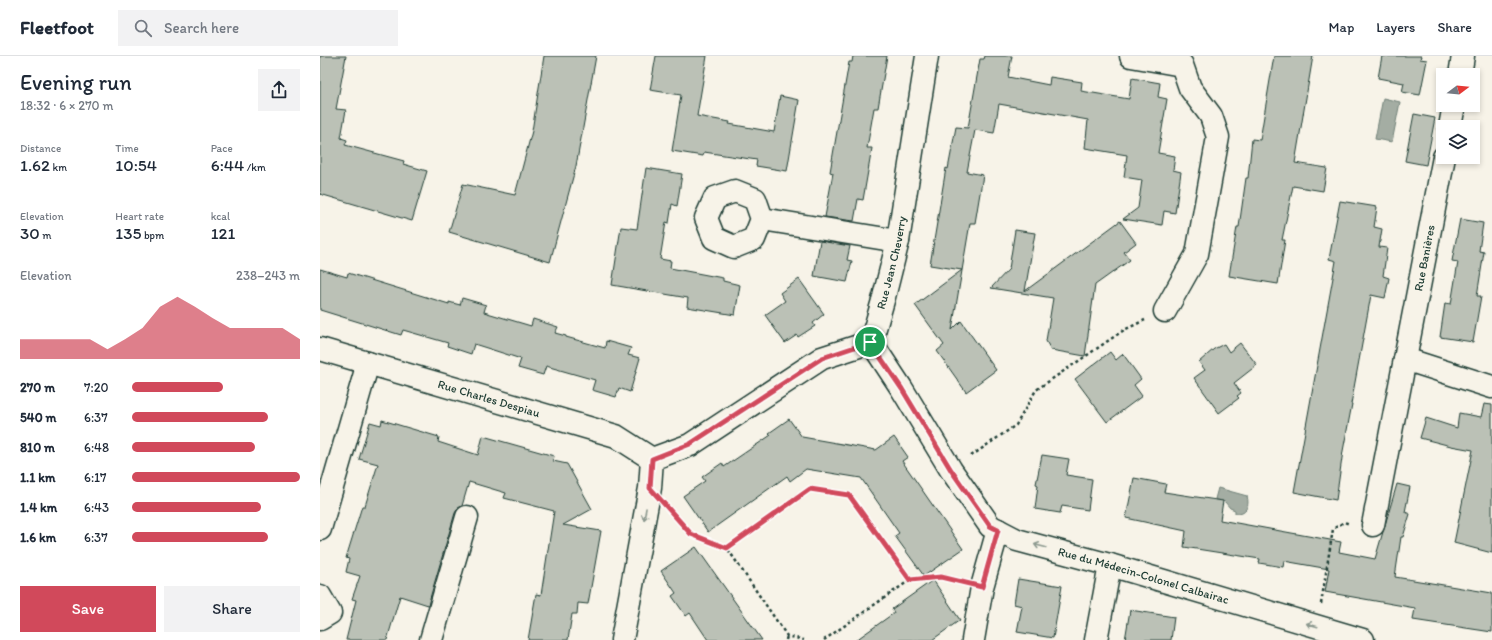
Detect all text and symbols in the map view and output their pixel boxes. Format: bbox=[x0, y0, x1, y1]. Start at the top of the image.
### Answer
search box bbox=[118, 10, 398, 46]
text: Fleetfoot bbox=[20, 16, 94, 39]
icon: search bbox=[132, 17, 154, 39]
text: Search here bbox=[164, 19, 239, 37]
text: Map bbox=[1329, 19, 1354, 36]
text: Layers bbox=[1376, 19, 1415, 36]
text: Share bbox=[1437, 19, 1472, 36]
north arrow bbox=[1436, 68, 1480, 112]
map controls bbox=[1436, 68, 1480, 164]
text: Evening run bbox=[20, 69, 132, 96]
button: share bbox=[258, 69, 300, 111]
text: 18:32 · 6 × 270 m bbox=[20, 98, 113, 113]
button: layers bbox=[1436, 120, 1480, 164]
text: Distance bbox=[20, 142, 61, 155]
text: Time bbox=[115, 142, 139, 155]
text: Pace bbox=[211, 142, 233, 155]
text: 1.62 bbox=[20, 155, 50, 175]
text: 10:54 bbox=[115, 155, 157, 175]
text: 6:44 bbox=[211, 155, 244, 175]
text: km bbox=[50, 161, 67, 174]
text: /km bbox=[244, 161, 266, 174]
text: Elevation bbox=[20, 210, 64, 223]
text: Heart rate bbox=[115, 210, 164, 223]
text: kcal bbox=[211, 210, 230, 223]
street label: Rue Jean Cheverry bbox=[874, 215, 909, 311]
text: 30 bbox=[20, 223, 40, 243]
text: 135 bbox=[115, 223, 141, 243]
text: 121 bbox=[211, 223, 235, 243]
street label: Rue Banières bbox=[1411, 224, 1438, 292]
text: m bbox=[40, 229, 51, 242]
text: bpm bbox=[141, 229, 164, 242]
text: Elevation bbox=[20, 268, 72, 283]
text: 238–243 m bbox=[236, 268, 300, 283]
pin bbox=[853, 325, 887, 359]
icon: arrive bbox=[859, 331, 881, 353]
street label: Rue Charles Despiau bbox=[436, 377, 542, 420]
text: 270 m bbox=[20, 380, 55, 395]
text: 7:20 bbox=[84, 380, 108, 395]
text: 540 m bbox=[20, 410, 57, 425]
text: 6:37 bbox=[84, 410, 108, 425]
text: 810 m bbox=[20, 440, 55, 455]
text: 6:48 bbox=[84, 440, 109, 455]
text: 1.1 km bbox=[20, 470, 55, 485]
text: 6:17 bbox=[84, 470, 107, 485]
text: 1.4 km bbox=[20, 500, 57, 515]
text: 6:43 bbox=[84, 500, 109, 515]
one-way arrow bbox=[641, 507, 649, 520]
text: 1.6 km bbox=[20, 530, 56, 545]
text: 6:37 bbox=[84, 530, 108, 545]
one-way arrow bbox=[1033, 542, 1046, 549]
street label: Rue du Médecin-Colonel Calbairac bbox=[1056, 544, 1231, 607]
button: Save bbox=[20, 586, 156, 632]
button: Share bbox=[164, 586, 300, 632]
one-way arrow bbox=[1306, 621, 1319, 628]

